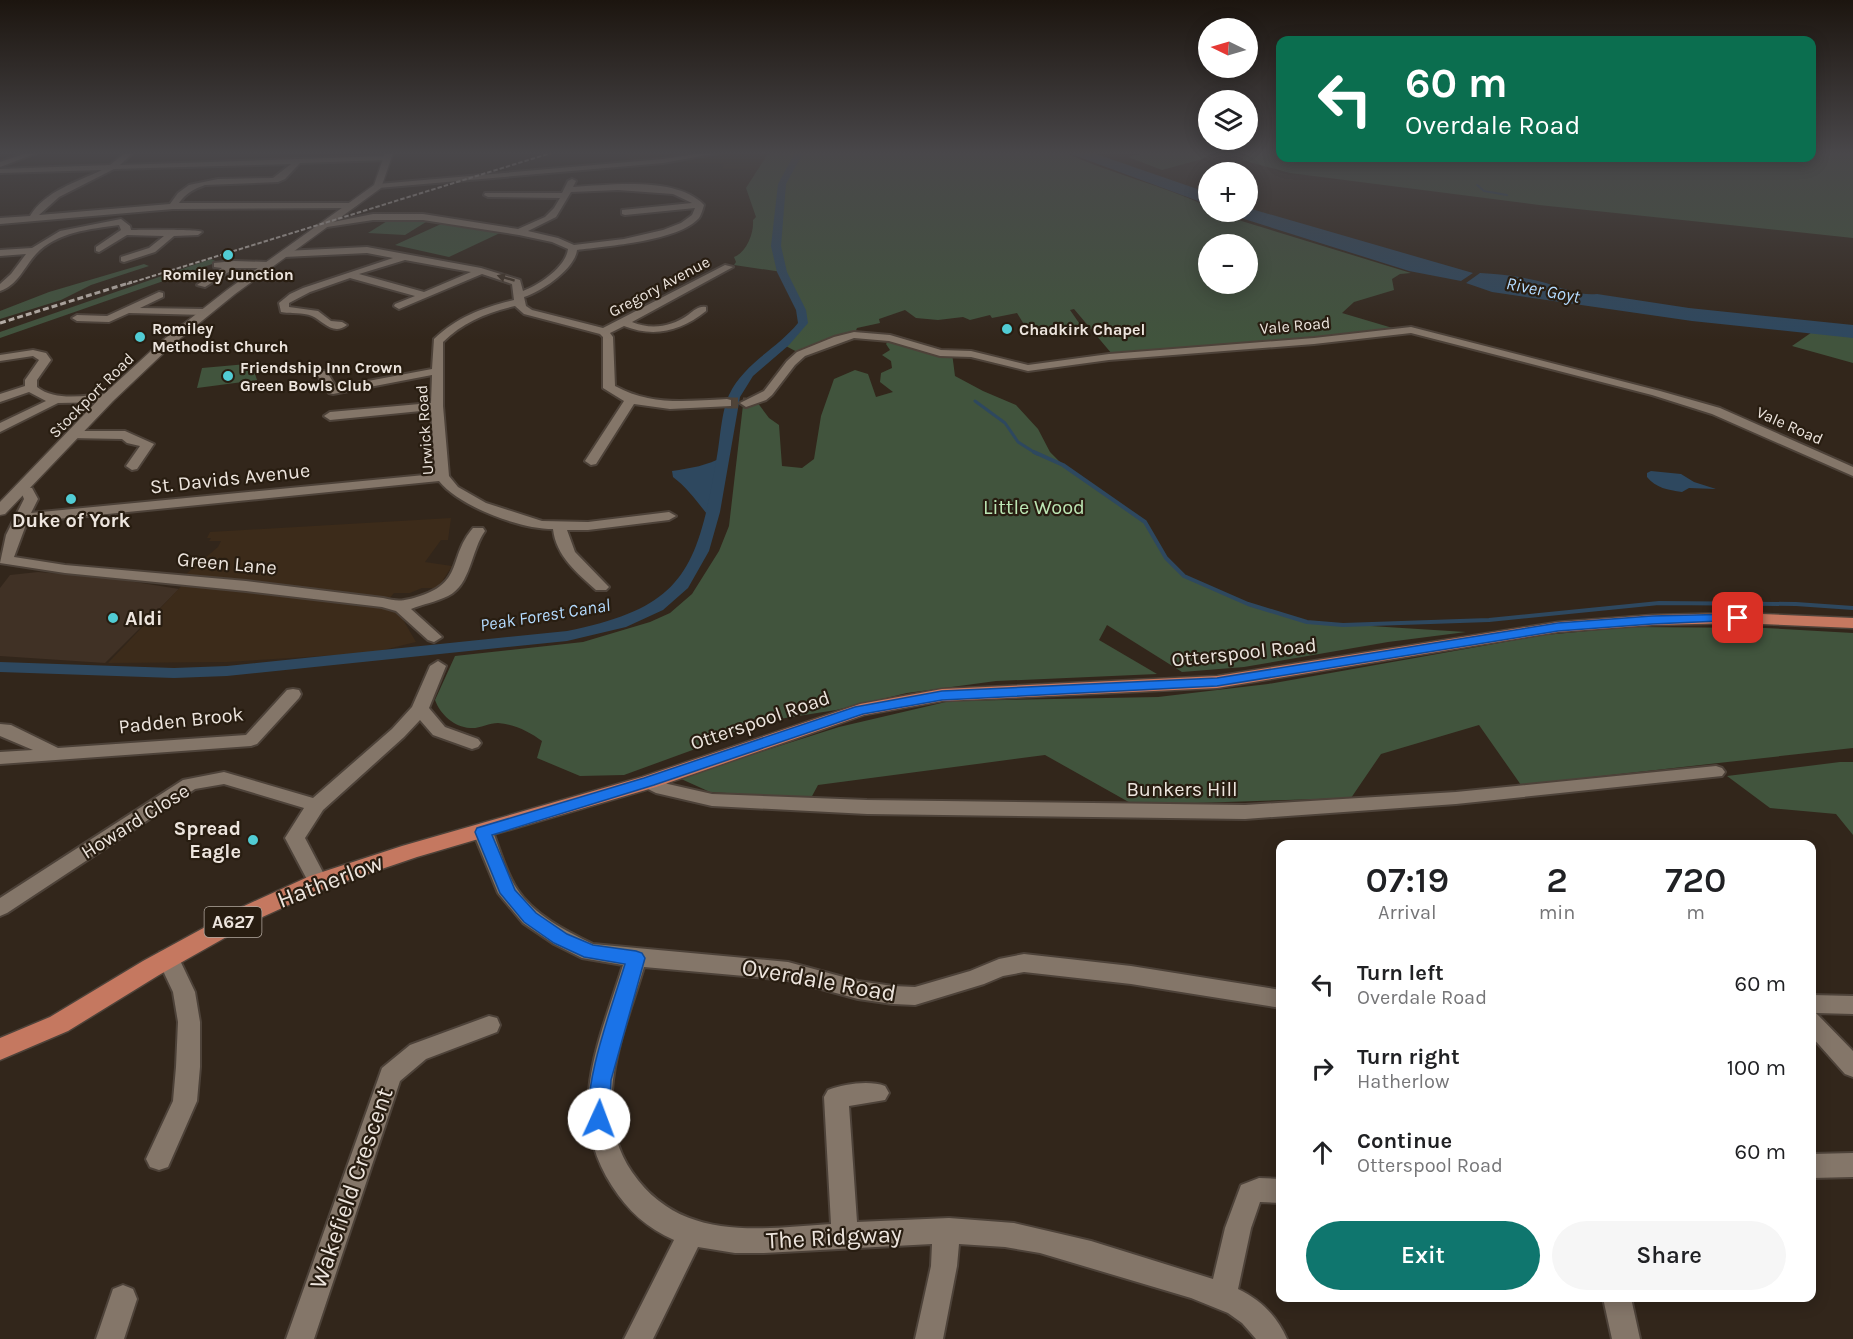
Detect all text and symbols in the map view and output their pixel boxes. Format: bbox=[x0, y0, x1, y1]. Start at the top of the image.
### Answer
north arrow bbox=[1198, 18, 1258, 78]
map controls bbox=[1198, 18, 1258, 294]
text: 60 m bbox=[1405, 58, 1508, 108]
icon: left bbox=[1306, 60, 1384, 138]
button: layers bbox=[1198, 90, 1258, 150]
text: Overdale Road bbox=[1405, 109, 1580, 141]
button: + bbox=[1198, 162, 1258, 222]
button: − bbox=[1198, 234, 1258, 294]
marker: Romiley Junction bbox=[221, 248, 235, 262]
street label: Gregory Avenue bbox=[605, 252, 713, 321]
place label: Romiley Junction bbox=[162, 265, 294, 284]
water label: River Goyt bbox=[1504, 272, 1583, 308]
one-way arrow bbox=[497, 273, 515, 282]
street label: Vale Road bbox=[1259, 313, 1331, 338]
place label: Romiley Methodist Church bbox=[152, 319, 289, 356]
place label: Chadkirk Chapel bbox=[1019, 320, 1145, 339]
marker: Chadkirk Chapel bbox=[1000, 322, 1014, 336]
marker: Romiley Methodist Church bbox=[133, 330, 147, 344]
street label: Stockport Road bbox=[45, 349, 138, 442]
place label: Friendship Inn Crown Green Bowls Club bbox=[240, 358, 402, 395]
marker: Friendship Inn Crown Green Bowls Club bbox=[221, 369, 235, 383]
street label: Urwick Road bbox=[412, 384, 437, 476]
street label: Vale Road bbox=[1754, 402, 1826, 448]
street label: St. Davids Avenue bbox=[149, 459, 311, 498]
marker: Duke of York bbox=[64, 492, 78, 506]
park label: Little Wood bbox=[983, 496, 1085, 519]
place label: Duke of York bbox=[12, 509, 130, 532]
street label: Green Lane bbox=[176, 548, 278, 579]
pin bbox=[1712, 592, 1763, 643]
water label: Peak Forest Canal bbox=[478, 594, 612, 636]
icon: arrive bbox=[1721, 601, 1754, 634]
place label: Aldi bbox=[125, 607, 162, 630]
marker: Aldi bbox=[106, 611, 120, 625]
street label: Otterspool Road bbox=[1170, 633, 1318, 672]
street label: Otterspool Road bbox=[687, 686, 833, 755]
street label: Padden Brook bbox=[117, 702, 245, 739]
street label: Bunkers Hill bbox=[1126, 778, 1238, 801]
street label: Howard Close bbox=[77, 779, 194, 864]
place label: Spread Eagle bbox=[174, 817, 241, 863]
marker: Spread Eagle bbox=[246, 833, 260, 847]
street label: Hatherlow bbox=[273, 848, 387, 914]
text: 07:19 bbox=[1366, 859, 1449, 901]
text: 2 bbox=[1546, 859, 1568, 901]
text: 720 bbox=[1665, 859, 1726, 901]
text: Arrival bbox=[1378, 901, 1437, 924]
text: min bbox=[1539, 901, 1575, 924]
text: m bbox=[1686, 901, 1705, 924]
road number: A627 bbox=[204, 907, 262, 937]
street label: Overdale Road bbox=[740, 953, 898, 1007]
text: Turn left bbox=[1357, 960, 1444, 986]
icon: left bbox=[1306, 968, 1339, 1001]
text: 60 m bbox=[1735, 971, 1786, 997]
text: Overdale Road bbox=[1357, 986, 1487, 1009]
text: Turn right bbox=[1357, 1044, 1460, 1070]
icon: right bbox=[1306, 1052, 1339, 1085]
text: 100 m bbox=[1727, 1055, 1786, 1081]
text: Hatherlow bbox=[1357, 1070, 1450, 1093]
street label: Wakefield Crescent bbox=[303, 1084, 399, 1292]
position arrow bbox=[567, 1087, 631, 1151]
text: Continue bbox=[1357, 1128, 1452, 1154]
icon: ahead bbox=[1306, 1136, 1339, 1169]
text: 60 m bbox=[1735, 1139, 1786, 1165]
text: Otterspool Road bbox=[1357, 1154, 1503, 1177]
street label: The Ridgway bbox=[765, 1219, 903, 1255]
button: Exit bbox=[1306, 1221, 1540, 1290]
button: Share bbox=[1552, 1221, 1786, 1290]

